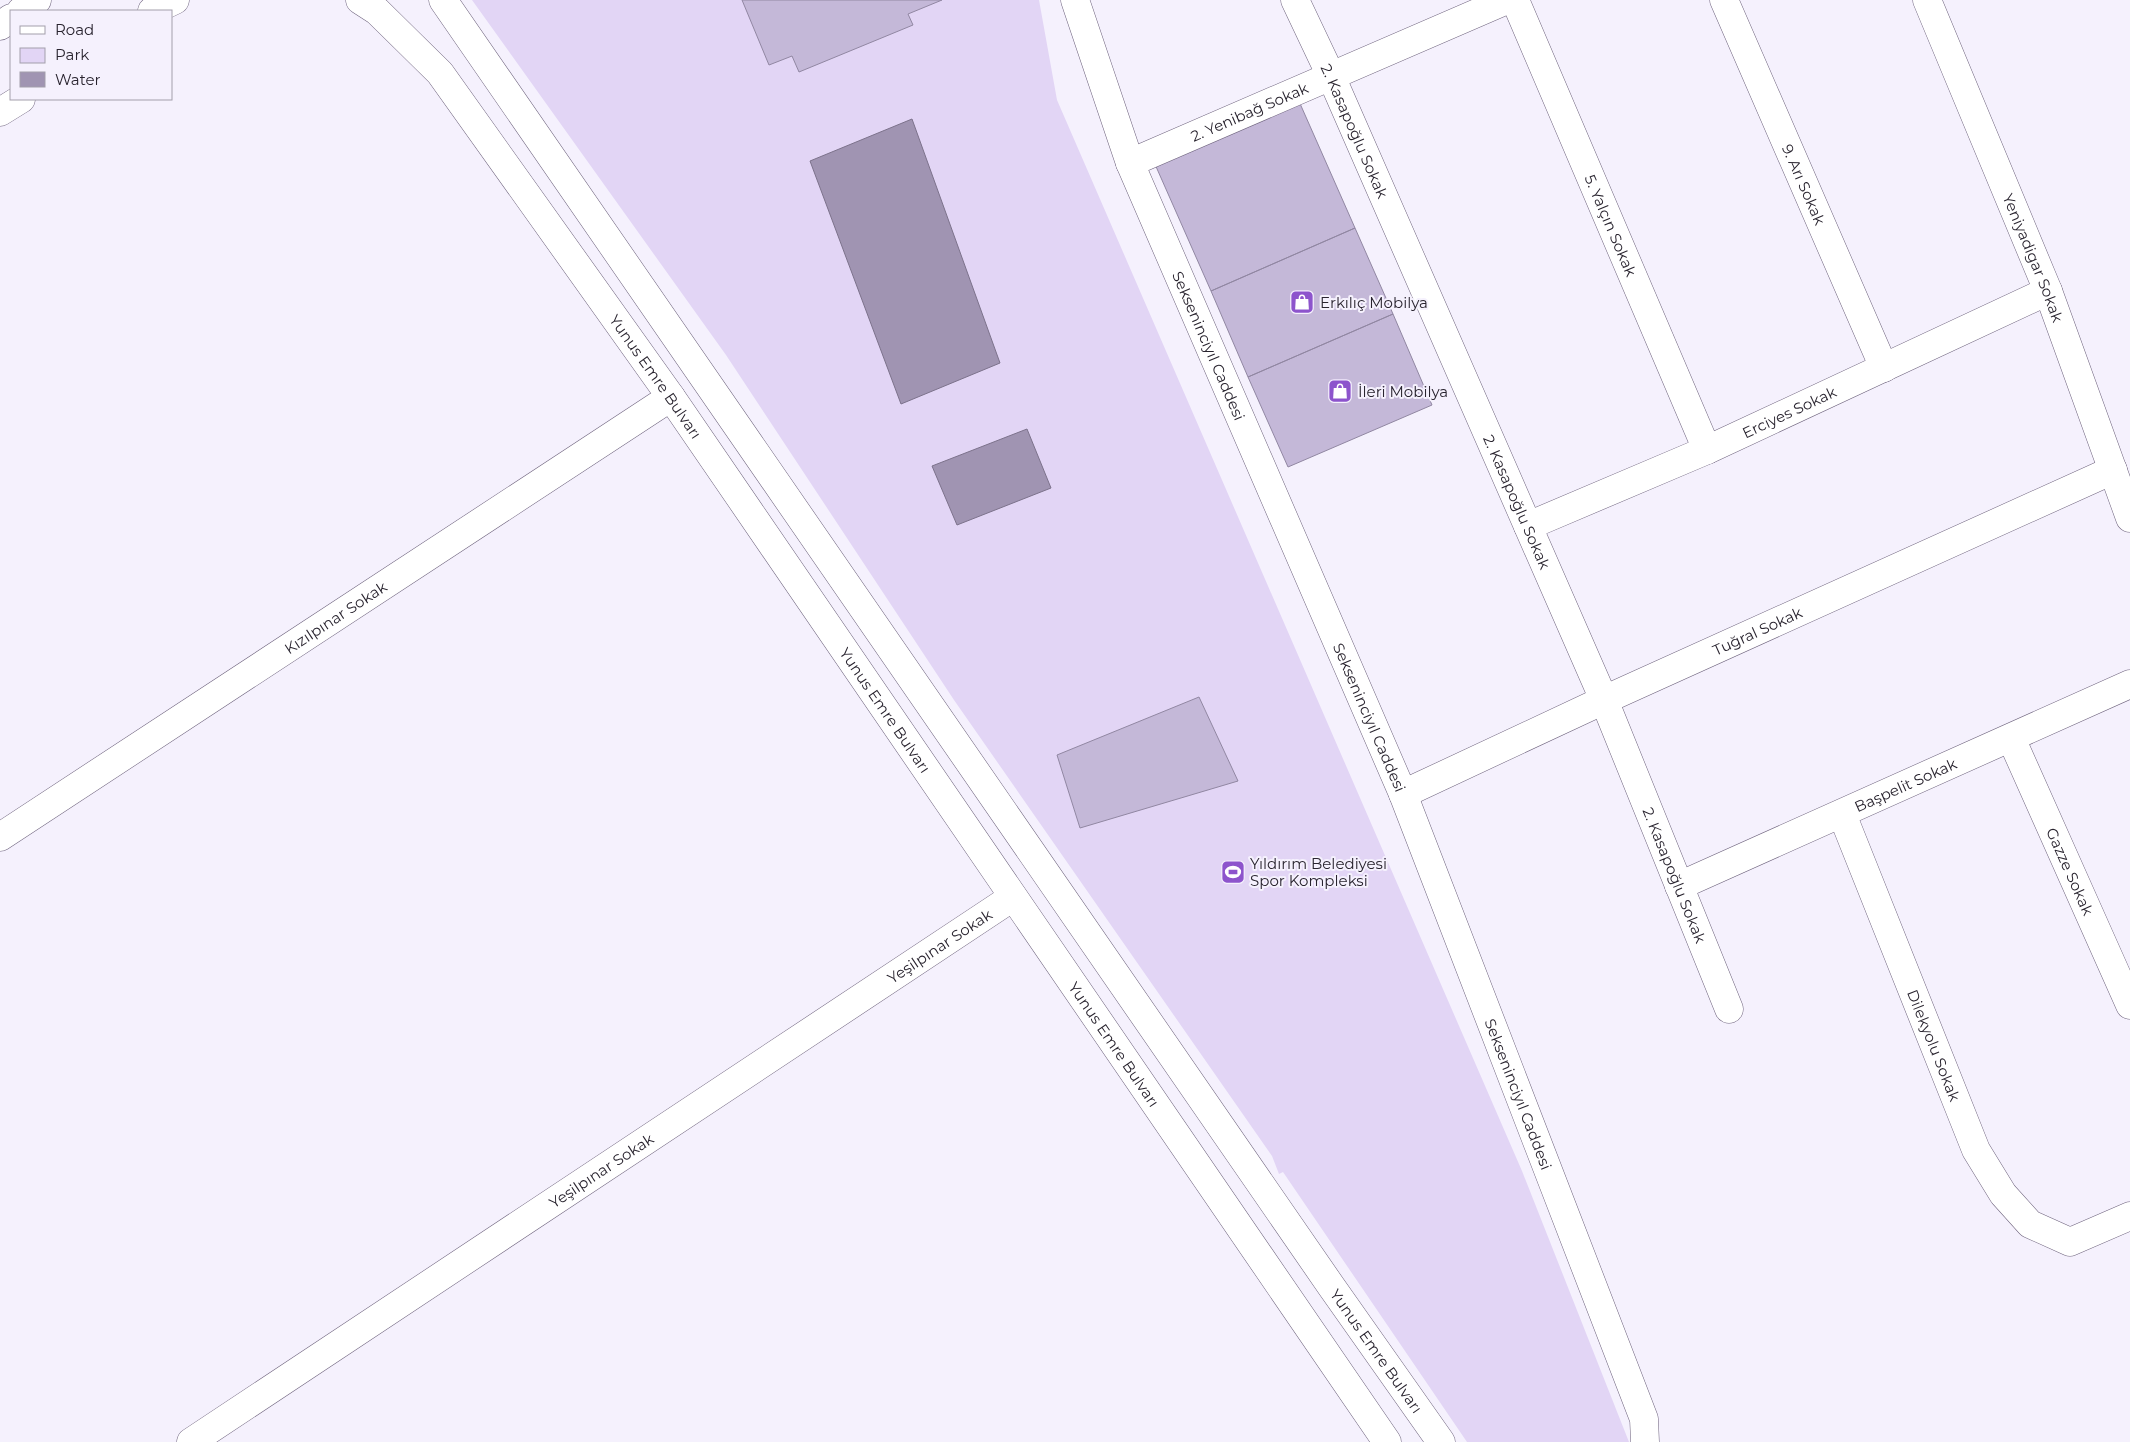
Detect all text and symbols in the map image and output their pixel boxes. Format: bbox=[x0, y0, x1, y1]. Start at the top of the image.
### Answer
legend bbox=[10, 10, 172, 100]
text: Road bbox=[55, 20, 94, 39]
text: Park bbox=[55, 45, 89, 64]
street label: 2. Kasapoğlu Sokak bbox=[1317, 61, 1393, 201]
text: Water bbox=[55, 70, 101, 89]
street label: 2. Yenibağ Sokak bbox=[1188, 78, 1311, 145]
street label: 9. Arı Sokak bbox=[1778, 141, 1830, 228]
street label: 5. Yalçın Sokak bbox=[1581, 171, 1641, 279]
street label: Yeniyadigar Sokak bbox=[1999, 191, 2068, 325]
street label: Sekseninciyıl Caddesi bbox=[1168, 268, 1250, 423]
shop icon: Erkılıç Mobilya bbox=[1289, 289, 1315, 315]
place label: Erkılıç Mobilya bbox=[1320, 293, 1428, 312]
street label: Yunus Emre Bulvarı bbox=[606, 311, 706, 442]
shop icon: İleri Mobilya bbox=[1327, 378, 1353, 404]
place label: İleri Mobilya bbox=[1358, 382, 1448, 401]
street label: Erciyes Sokak bbox=[1739, 382, 1839, 442]
street label: 2. Kasapoğlu Sokak bbox=[1480, 432, 1555, 572]
street label: Kızılpınar Sokak bbox=[280, 577, 390, 658]
street label: Tuğral Sokak bbox=[1709, 602, 1805, 659]
street label: Sekseninciyıl Caddesi bbox=[1329, 640, 1410, 795]
street label: Yunus Emre Bulvarı bbox=[836, 644, 935, 776]
street label: Başpelit Sokak bbox=[1851, 753, 1959, 816]
street label: 2. Kasapoğlu Sokak bbox=[1639, 804, 1711, 946]
street label: Gazze Sokak bbox=[2043, 825, 2098, 918]
place label: Yıldırım Belediyesi Spor Kompleksi bbox=[1250, 854, 1387, 890]
sports icon: Yıldırım Belediyesi Spor Kompleksi bbox=[1220, 859, 1246, 885]
street label: Yeşilpınar Sokak bbox=[884, 904, 995, 987]
street label: Yunus Emre Bulvarı bbox=[1065, 978, 1164, 1110]
street label: Dilekyolu Sokak bbox=[1903, 987, 1965, 1104]
street label: Sekseninciyıl Caddesi bbox=[1481, 1016, 1556, 1172]
street label: Yeşilpınar Sokak bbox=[545, 1129, 657, 1212]
street label: Yunus Emre Bulvarı bbox=[1326, 1285, 1427, 1416]

